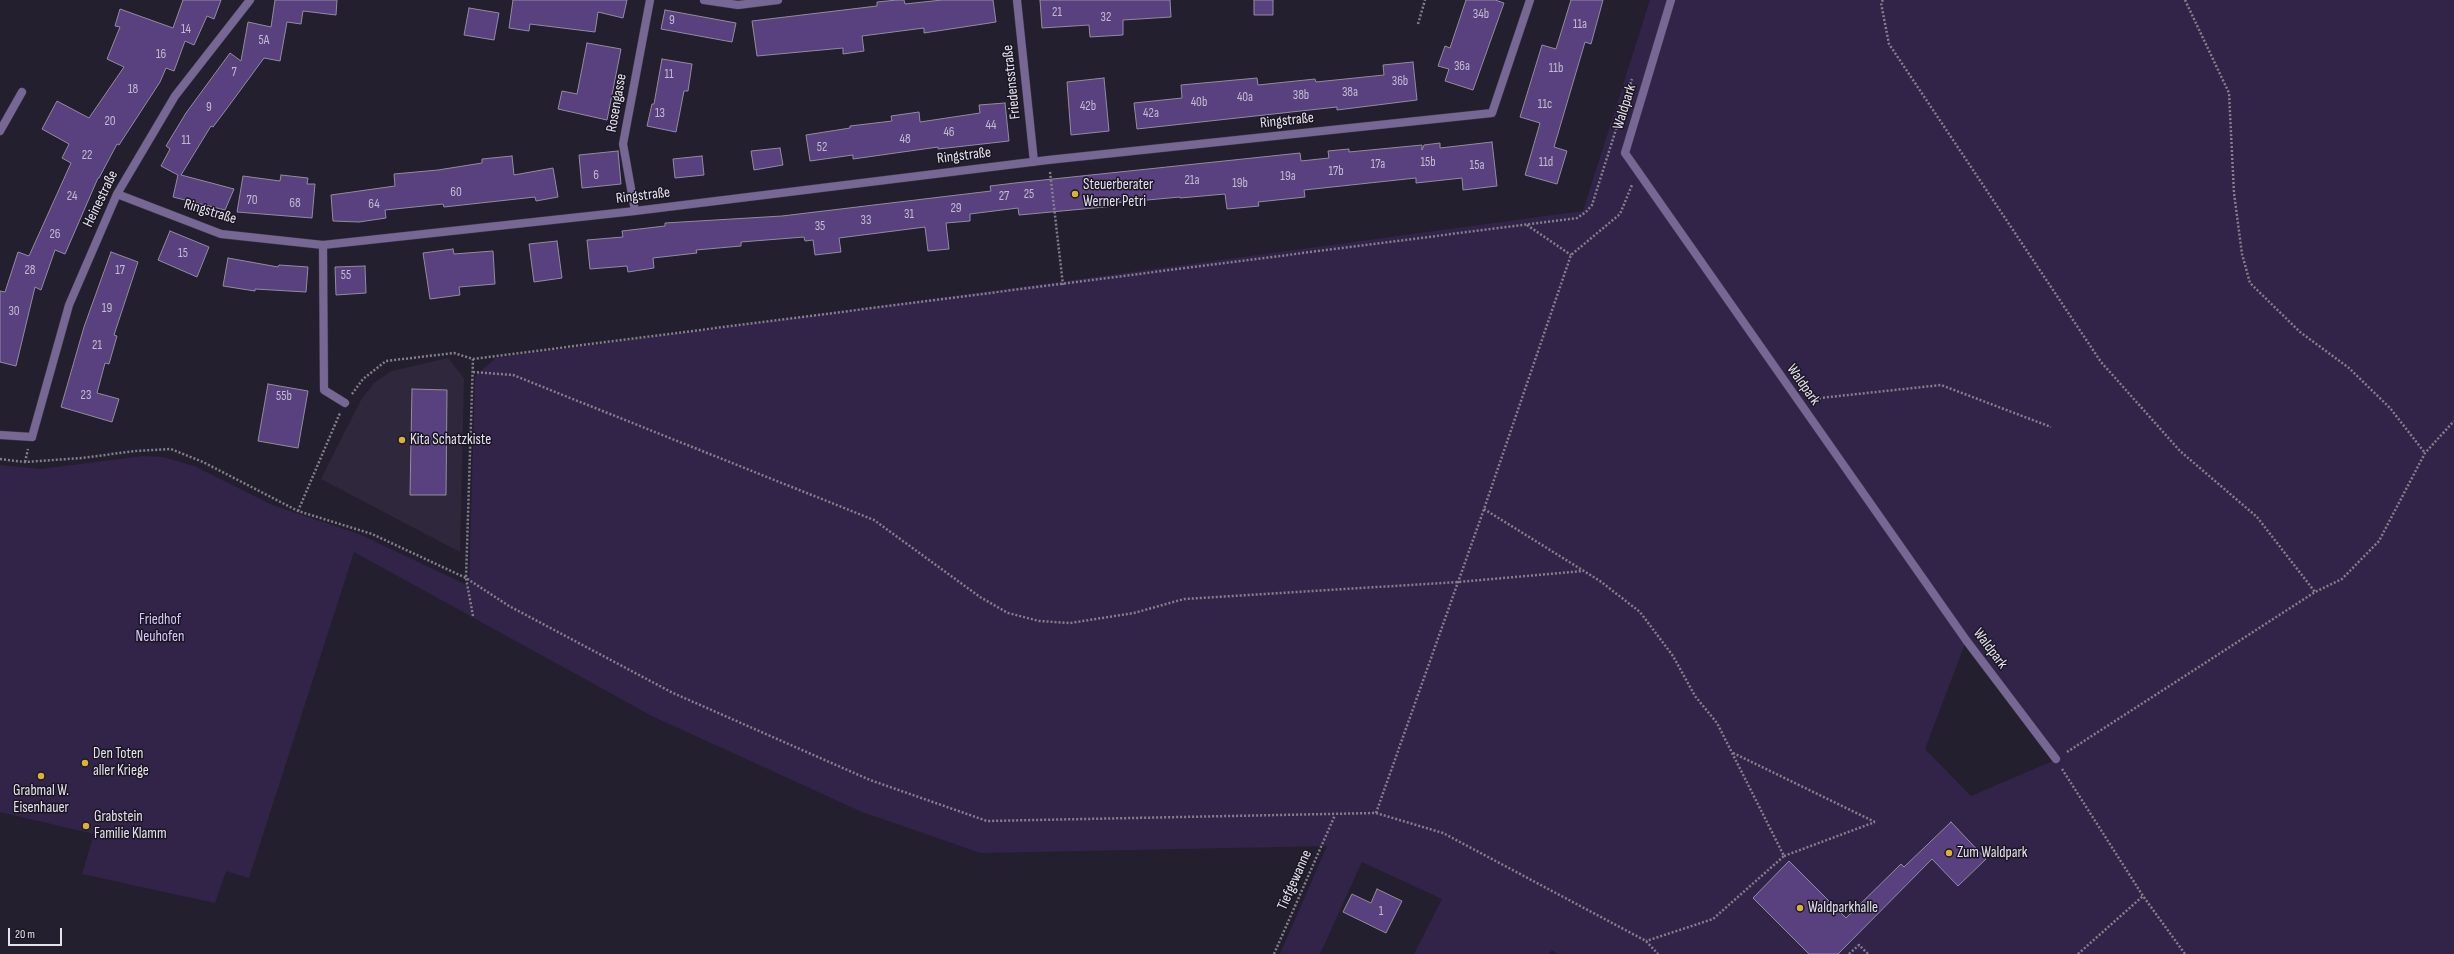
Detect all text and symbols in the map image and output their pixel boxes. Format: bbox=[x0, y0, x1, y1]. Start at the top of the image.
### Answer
house number: 21 bbox=[1052, 5, 1062, 21]
house number: 34b bbox=[1473, 7, 1489, 23]
house number: 32 bbox=[1101, 10, 1111, 26]
house number: 9 bbox=[669, 13, 675, 29]
house number: 11a bbox=[1573, 17, 1587, 33]
house number: 14 bbox=[181, 22, 191, 38]
house number: 5A bbox=[259, 33, 269, 49]
street label: Friedensstraße bbox=[999, 44, 1025, 120]
house number: 16 bbox=[156, 47, 166, 63]
house number: 36a bbox=[1454, 59, 1470, 75]
house number: 11b bbox=[1549, 61, 1563, 77]
house number: 7 bbox=[231, 65, 237, 81]
house number: 11 bbox=[664, 67, 674, 83]
street label: Rosengasse bbox=[603, 72, 631, 134]
house number: 36b bbox=[1392, 74, 1408, 90]
house number: 18 bbox=[128, 82, 138, 98]
street label: Waldpark bbox=[1610, 82, 1640, 132]
house number: 38a bbox=[1342, 85, 1358, 101]
house number: 38b bbox=[1293, 88, 1309, 104]
house number: 40a bbox=[1237, 90, 1253, 106]
house number: 40b bbox=[1191, 95, 1207, 111]
house number: 11c bbox=[1538, 97, 1552, 113]
house number: 42b bbox=[1080, 99, 1096, 115]
house number: 9 bbox=[206, 100, 212, 116]
house number: 13 bbox=[655, 106, 665, 122]
house number: 42a bbox=[1143, 106, 1159, 122]
street label: Ringstraße bbox=[1259, 109, 1315, 133]
house number: 20 bbox=[104, 114, 116, 130]
house number: 44 bbox=[986, 118, 996, 134]
house number: 46 bbox=[943, 125, 955, 141]
house number: 48 bbox=[899, 132, 911, 148]
house number: 11 bbox=[181, 133, 191, 149]
house number: 52 bbox=[817, 140, 827, 156]
street label: Ringstraße bbox=[936, 144, 992, 168]
house number: 22 bbox=[82, 148, 92, 164]
house number: 15b bbox=[1420, 155, 1436, 171]
house number: 11d bbox=[1539, 155, 1553, 171]
house number: 17a bbox=[1371, 157, 1385, 173]
house number: 15a bbox=[1470, 158, 1484, 174]
house number: 17b bbox=[1328, 164, 1344, 180]
street label: Heinestraße bbox=[80, 168, 122, 230]
house number: 6 bbox=[593, 168, 599, 184]
house number: 19a bbox=[1280, 169, 1296, 185]
house number: 21a bbox=[1184, 173, 1200, 189]
place label: Steuerberater Werner Petri bbox=[1083, 176, 1153, 211]
house number: 19b bbox=[1232, 176, 1248, 192]
street label: Ringstraße bbox=[615, 184, 671, 208]
house number: 60 bbox=[450, 185, 462, 201]
house number: 25 bbox=[1024, 187, 1034, 203]
house number: 24 bbox=[67, 189, 77, 205]
house number: 27 bbox=[999, 189, 1009, 205]
marker: Steuerberater Werner Petri bbox=[1070, 189, 1080, 199]
house number: 70 bbox=[247, 193, 257, 209]
street label: Ringstraße bbox=[181, 195, 239, 229]
house number: 68 bbox=[289, 196, 301, 212]
house number: 64 bbox=[368, 197, 380, 213]
house number: 29 bbox=[950, 201, 962, 217]
house number: 31 bbox=[904, 207, 914, 223]
house number: 33 bbox=[861, 213, 871, 229]
house number: 35 bbox=[815, 219, 825, 235]
house number: 26 bbox=[49, 227, 61, 243]
house number: 15 bbox=[178, 246, 188, 262]
house number: 28 bbox=[24, 263, 36, 279]
house number: 17 bbox=[115, 263, 125, 279]
house number: 55 bbox=[341, 268, 351, 284]
house number: 19 bbox=[102, 301, 112, 317]
house number: 30 bbox=[8, 304, 20, 320]
house number: 21 bbox=[92, 338, 102, 354]
street label: Waldpark bbox=[1782, 361, 1824, 409]
house number: 23 bbox=[81, 388, 91, 404]
house number: 55b bbox=[276, 389, 292, 405]
place label: Kita Schatzkiste bbox=[410, 431, 491, 449]
marker: Kita Schatzkiste bbox=[397, 435, 407, 445]
park label: Friedhof Neuhofen bbox=[135, 611, 185, 646]
street label: Waldpark bbox=[1969, 625, 2011, 673]
place label: Den Toten aller Kriege bbox=[93, 745, 149, 780]
marker: Den Toten aller Kriege bbox=[80, 758, 90, 768]
marker: Grabmal W. Eisenhauer bbox=[36, 771, 46, 781]
place label: Grabmal W. Eisenhauer bbox=[13, 782, 69, 817]
place label: Grabstein Familie Klamm bbox=[94, 808, 167, 843]
marker: Grabstein Familie Klamm bbox=[81, 821, 91, 831]
place label: Zum Waldpark bbox=[1957, 844, 2028, 862]
street label: Tiefgewanne bbox=[1274, 847, 1316, 913]
marker: Zum Waldpark bbox=[1944, 848, 1954, 858]
place label: Waldparkhalle bbox=[1808, 899, 1878, 917]
marker: Waldparkhalle bbox=[1795, 903, 1805, 913]
house number: 1 bbox=[1379, 904, 1383, 920]
scale bar bbox=[10, 920, 64, 946]
text: 20 m bbox=[15, 927, 35, 942]

